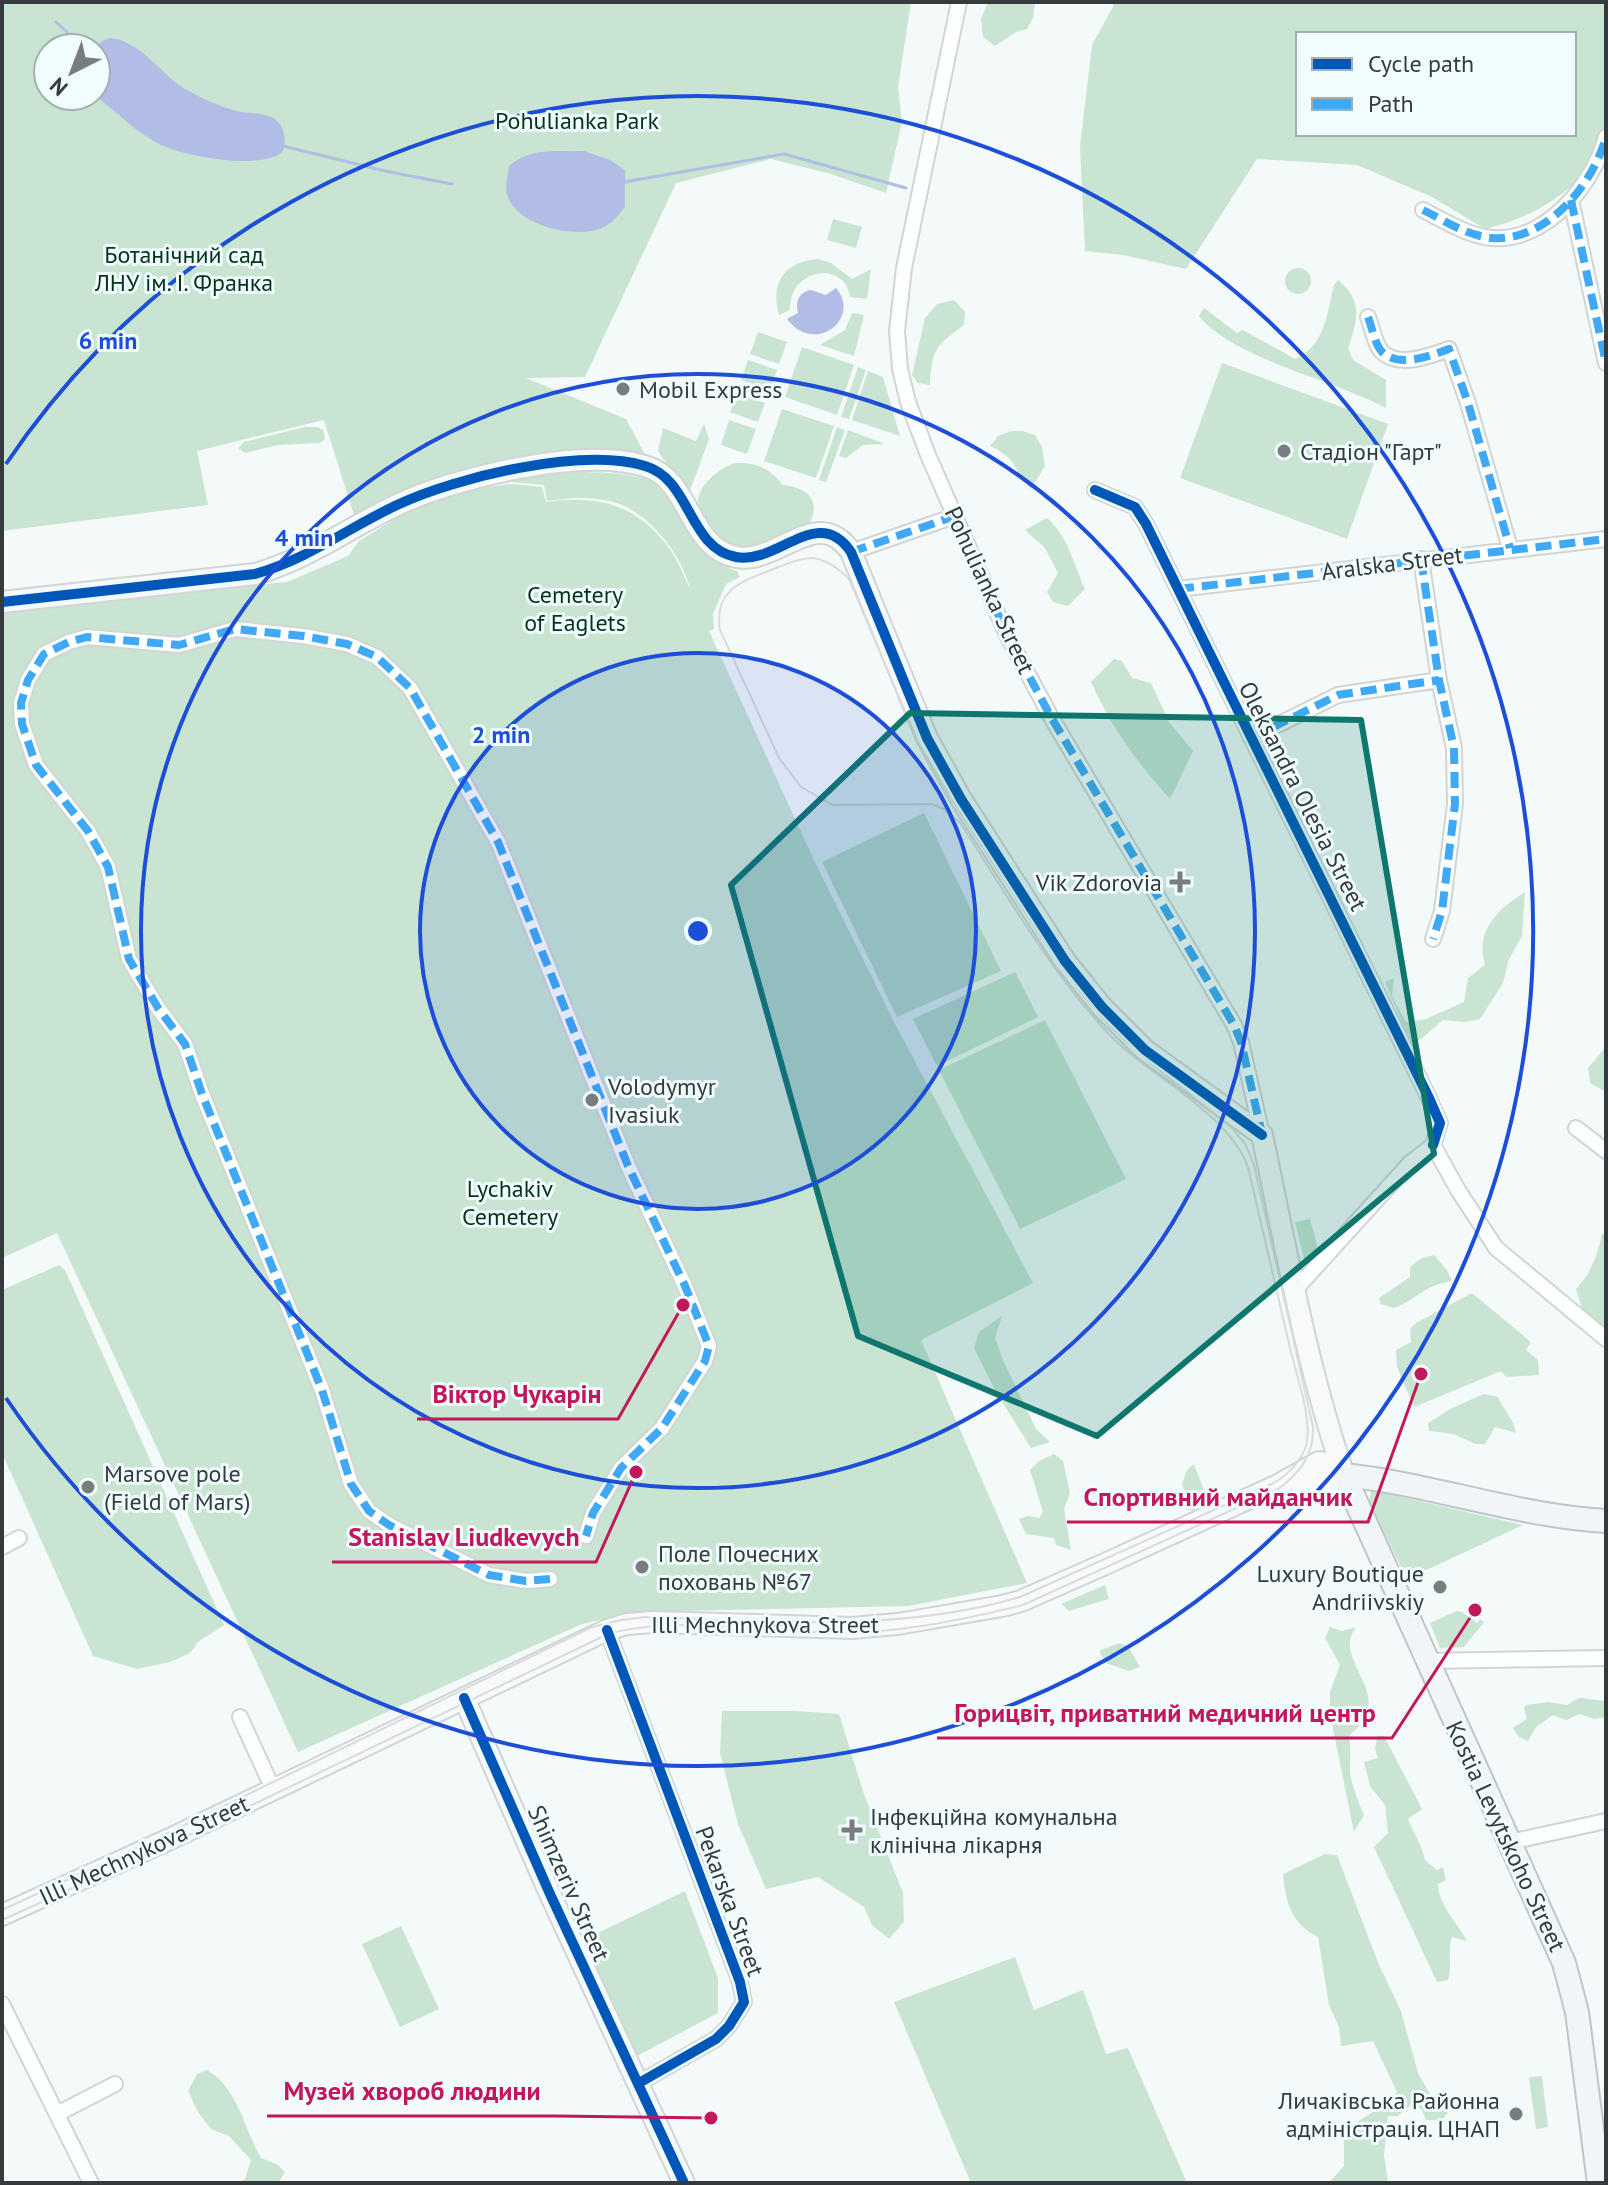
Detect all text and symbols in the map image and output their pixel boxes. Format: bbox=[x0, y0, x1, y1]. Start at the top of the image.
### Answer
north arrow bbox=[32, 32, 112, 112]
legend bbox=[1296, 32, 1576, 136]
text: Cycle path bbox=[1368, 48, 1474, 79]
text: N bbox=[44, 72, 73, 102]
text: Path bbox=[1368, 88, 1414, 119]
park label: Pohulianka Park bbox=[495, 105, 659, 136]
park label: Ботанічний сад ЛНУ ім. І. Франка bbox=[94, 239, 273, 298]
text: 6 min bbox=[79, 325, 137, 356]
place label: Mobil Express bbox=[639, 374, 782, 405]
marker: Mobil Express bbox=[614, 380, 632, 398]
place label: Стадіон "Гарт" bbox=[1300, 436, 1442, 467]
marker: Стадіон "Гарт" bbox=[1275, 442, 1293, 460]
street label: Pohulianka Street bbox=[938, 501, 1042, 679]
text: 4 min bbox=[275, 522, 333, 553]
street label: Aralska Street bbox=[1319, 539, 1465, 587]
park label: Cemetery of Eaglets bbox=[524, 579, 626, 638]
street label: Oleksandra Olesia Street bbox=[1232, 676, 1374, 916]
text: 2 min bbox=[472, 719, 530, 750]
place label: Vik Zdorovia bbox=[1035, 867, 1162, 898]
marker: Vik Zdorovia bbox=[1169, 871, 1191, 893]
centre of rings bbox=[684, 917, 712, 945]
place label: Volodymyr Ivasiuk bbox=[607, 1071, 716, 1130]
marker: Volodymyr Ivasiuk bbox=[583, 1091, 601, 1109]
park label: Lychakiv Cemetery bbox=[462, 1173, 558, 1232]
callout: Віктор Чукарін bbox=[417, 1369, 618, 1419]
text: Віктор Чукарін bbox=[432, 1377, 602, 1410]
place label: Marsove pole (Field of Mars) bbox=[104, 1458, 251, 1517]
callout: Спортивний майданчик bbox=[1067, 1472, 1368, 1522]
marker: Marsove pole (Field of Mars) bbox=[79, 1478, 97, 1496]
text: Спортивний майданчик bbox=[1083, 1480, 1353, 1513]
callout: Stanislav Liudkevych bbox=[332, 1512, 596, 1562]
text: Stanislav Liudkevych bbox=[348, 1520, 580, 1553]
place label: Поле Почесних поховань №67 bbox=[658, 1538, 819, 1597]
marker: Поле Почесних поховань №67 bbox=[633, 1558, 651, 1576]
place label: Luxury Boutique Andriivskiy bbox=[1257, 1558, 1424, 1617]
marker: Luxury Boutique Andriivskiy bbox=[1431, 1578, 1449, 1596]
street label: Illi Mechnykova Street bbox=[651, 1609, 879, 1640]
callout: Горицвіт, приватний медичний центр bbox=[937, 1688, 1392, 1738]
text: Горицвіт, приватний медичний центр bbox=[954, 1696, 1376, 1729]
street label: Kostia Levytskoho Street bbox=[1439, 1716, 1573, 1956]
street label: Illi Mechnykova Street bbox=[34, 1788, 254, 1912]
street label: Shimzeriv Street bbox=[521, 1800, 617, 1966]
place label: Інфекційна комунальна клінічна лікарня bbox=[870, 1801, 1118, 1860]
marker: Інфекційна комунальна клінічна лікарня bbox=[841, 1819, 863, 1841]
street label: Pekarska Street bbox=[688, 1822, 772, 1980]
callout: Музей хвороб людини bbox=[267, 2066, 556, 2116]
text: Музей хвороб людини bbox=[283, 2074, 541, 2107]
place label: Личаківська Районна адміністрація. ЦНАП bbox=[1277, 2085, 1500, 2144]
marker: Личаківська Районна адміністрація. ЦНАП bbox=[1507, 2105, 1525, 2123]

